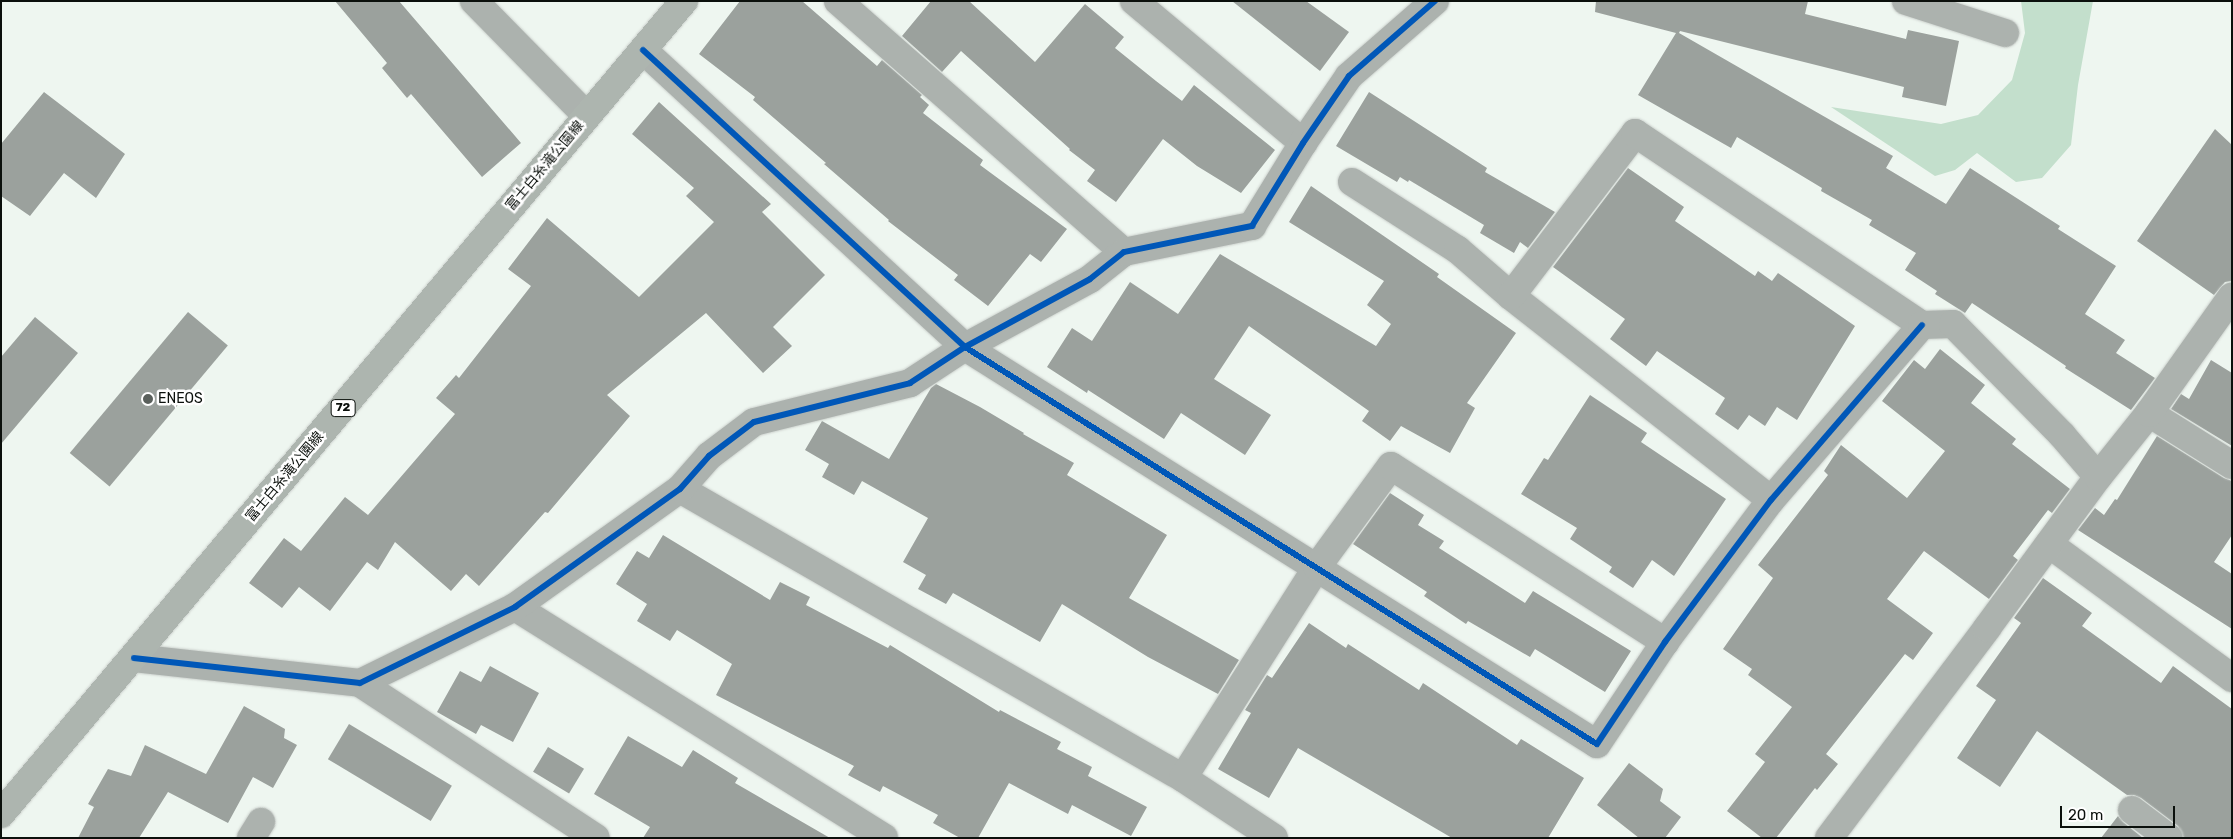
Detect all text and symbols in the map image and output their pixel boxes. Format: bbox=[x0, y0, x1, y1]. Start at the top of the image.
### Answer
street label: 富士白糸滝公園線 bbox=[503, 118, 587, 214]
place label: ENEOS bbox=[158, 391, 203, 407]
marker: ENEOS bbox=[142, 393, 154, 405]
road number: 72 bbox=[330, 398, 356, 418]
street label: 富士白糸滝公園線 bbox=[243, 429, 327, 525]
scale bar bbox=[2063, 796, 2178, 828]
text: 20 m bbox=[2068, 806, 2103, 824]

